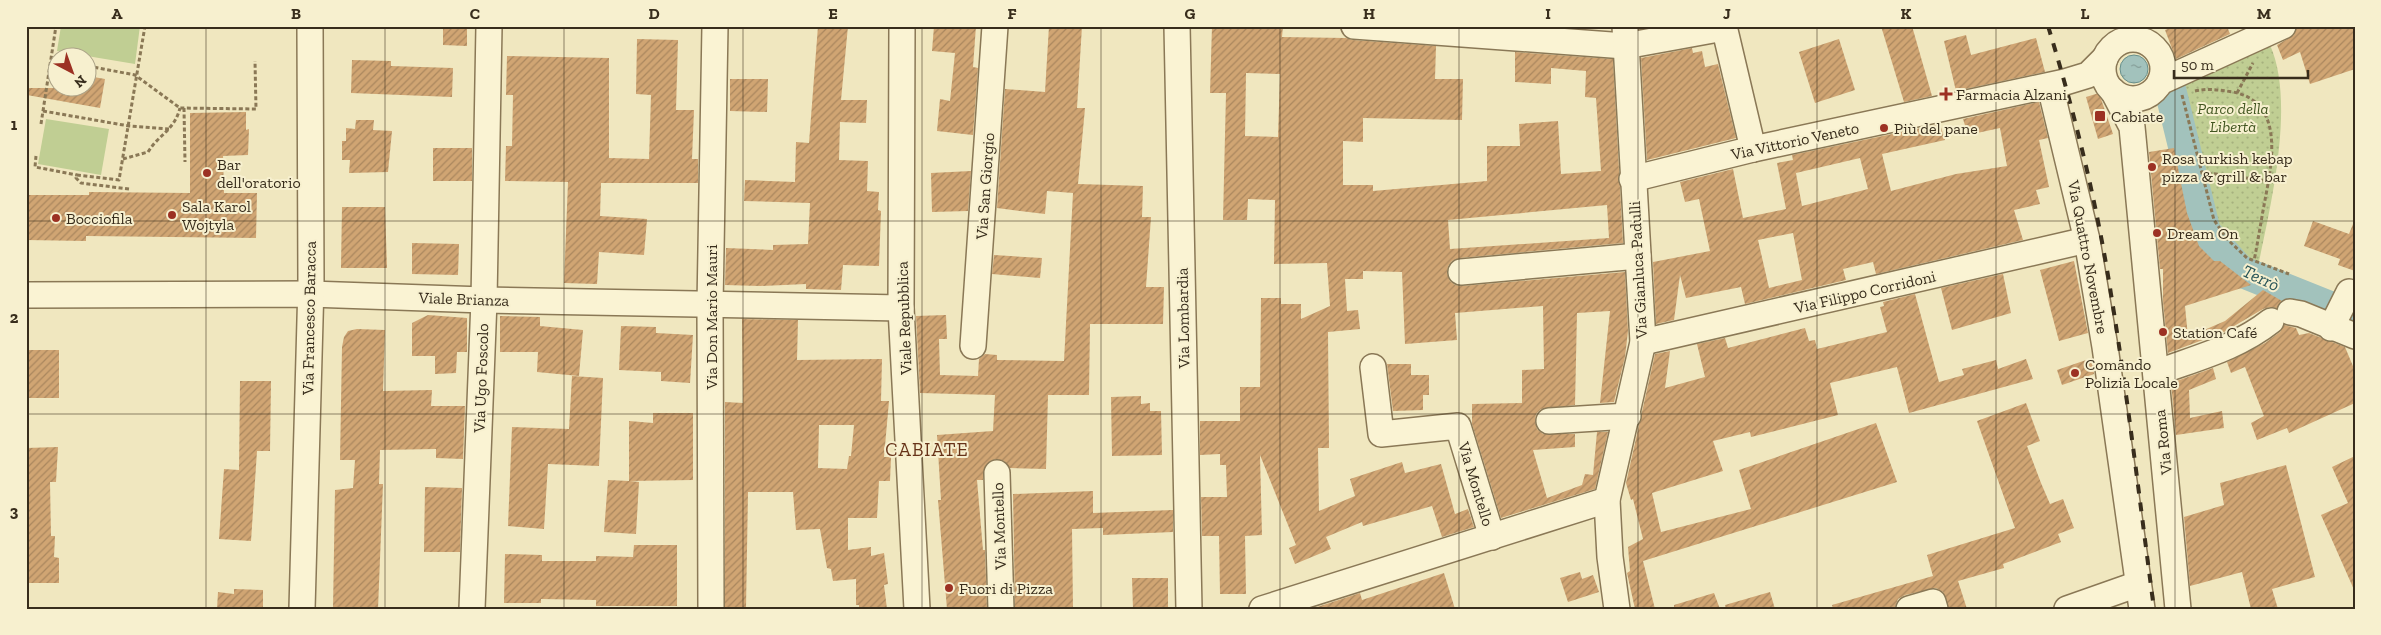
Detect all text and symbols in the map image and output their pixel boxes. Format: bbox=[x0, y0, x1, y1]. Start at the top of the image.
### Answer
text: A bbox=[112, 4, 123, 23]
text: B bbox=[291, 4, 301, 23]
text: C bbox=[470, 4, 480, 23]
text: D bbox=[648, 4, 660, 23]
text: E bbox=[828, 4, 838, 23]
text: F bbox=[1007, 4, 1017, 23]
text: G bbox=[1185, 4, 1196, 23]
text: H bbox=[1363, 4, 1375, 23]
text: I bbox=[1545, 4, 1551, 23]
text: J bbox=[1723, 4, 1731, 23]
text: K bbox=[1901, 4, 1912, 23]
text: L bbox=[2081, 4, 2090, 23]
text: M bbox=[2257, 4, 2271, 23]
north arrow bbox=[48, 48, 98, 98]
scale bar bbox=[2174, 48, 2307, 80]
text: 50 m bbox=[2181, 56, 2214, 74]
text: N bbox=[70, 72, 90, 92]
place label: Farmacia Alzani bbox=[1956, 85, 2067, 104]
marker: Farmacia Alzani bbox=[1940, 88, 1952, 100]
park label: Parco della Libertà bbox=[2197, 99, 2269, 136]
place label: Cabiate bbox=[2111, 107, 2163, 126]
marker: Cabiate bbox=[2093, 109, 2107, 123]
text: 1 bbox=[11, 115, 18, 134]
street label: Via Vittorio Veneto bbox=[1728, 118, 1861, 164]
place label: Più del pane bbox=[1894, 119, 1978, 138]
marker: Più del pane bbox=[1878, 122, 1890, 134]
street label: Via San Giorgio bbox=[972, 132, 998, 241]
place label: Rosa turkish kebap pizza & grill & bar bbox=[2162, 149, 2293, 186]
place label: Bar dell'oratorio bbox=[217, 155, 301, 192]
marker: Rosa turkish kebap pizza & grill & bar bbox=[2146, 161, 2158, 173]
marker: Bar dell'oratorio bbox=[201, 167, 213, 179]
street label: Via Quattro Novembre bbox=[2064, 178, 2112, 335]
place label: Sala Karol Wojtyla bbox=[182, 197, 251, 234]
street label: Via Gianluca Padulli bbox=[1625, 200, 1651, 340]
place label: Bocciofila bbox=[66, 209, 133, 228]
marker: Sala Karol Wojtyla bbox=[166, 209, 178, 221]
marker: Bocciofila bbox=[50, 212, 62, 224]
place label: Dream On bbox=[2167, 224, 2239, 243]
marker: Dream On bbox=[2151, 227, 2163, 239]
street label: Via Francesco Baracca bbox=[298, 241, 320, 396]
street label: Via Don Mario Mauri bbox=[702, 244, 721, 390]
water label: Terrò bbox=[2239, 260, 2283, 296]
street label: Viale Repubblica bbox=[893, 261, 916, 376]
street label: Via Filippo Corridoni bbox=[1791, 266, 1938, 318]
street label: Via Lombardia bbox=[1173, 267, 1193, 369]
street label: Viale Brianza bbox=[417, 288, 510, 310]
text: 2 bbox=[10, 308, 19, 327]
street label: Via Ugo Foscolo bbox=[470, 323, 492, 434]
place label: Station Café bbox=[2173, 323, 2257, 342]
marker: Station Café bbox=[2157, 326, 2169, 338]
place label: Comando Polizia Locale bbox=[2085, 355, 2178, 392]
marker: Comando Polizia Locale bbox=[2069, 367, 2081, 379]
street label: Via Roma bbox=[2150, 408, 2176, 476]
district label: CABIATE bbox=[885, 438, 969, 461]
street label: Via Montello bbox=[1454, 439, 1498, 528]
street label: Via Montello bbox=[988, 482, 1010, 571]
text: 3 bbox=[10, 502, 19, 521]
place label: Fuori di Pizza bbox=[959, 579, 1053, 598]
marker: Fuori di Pizza bbox=[943, 582, 955, 594]

